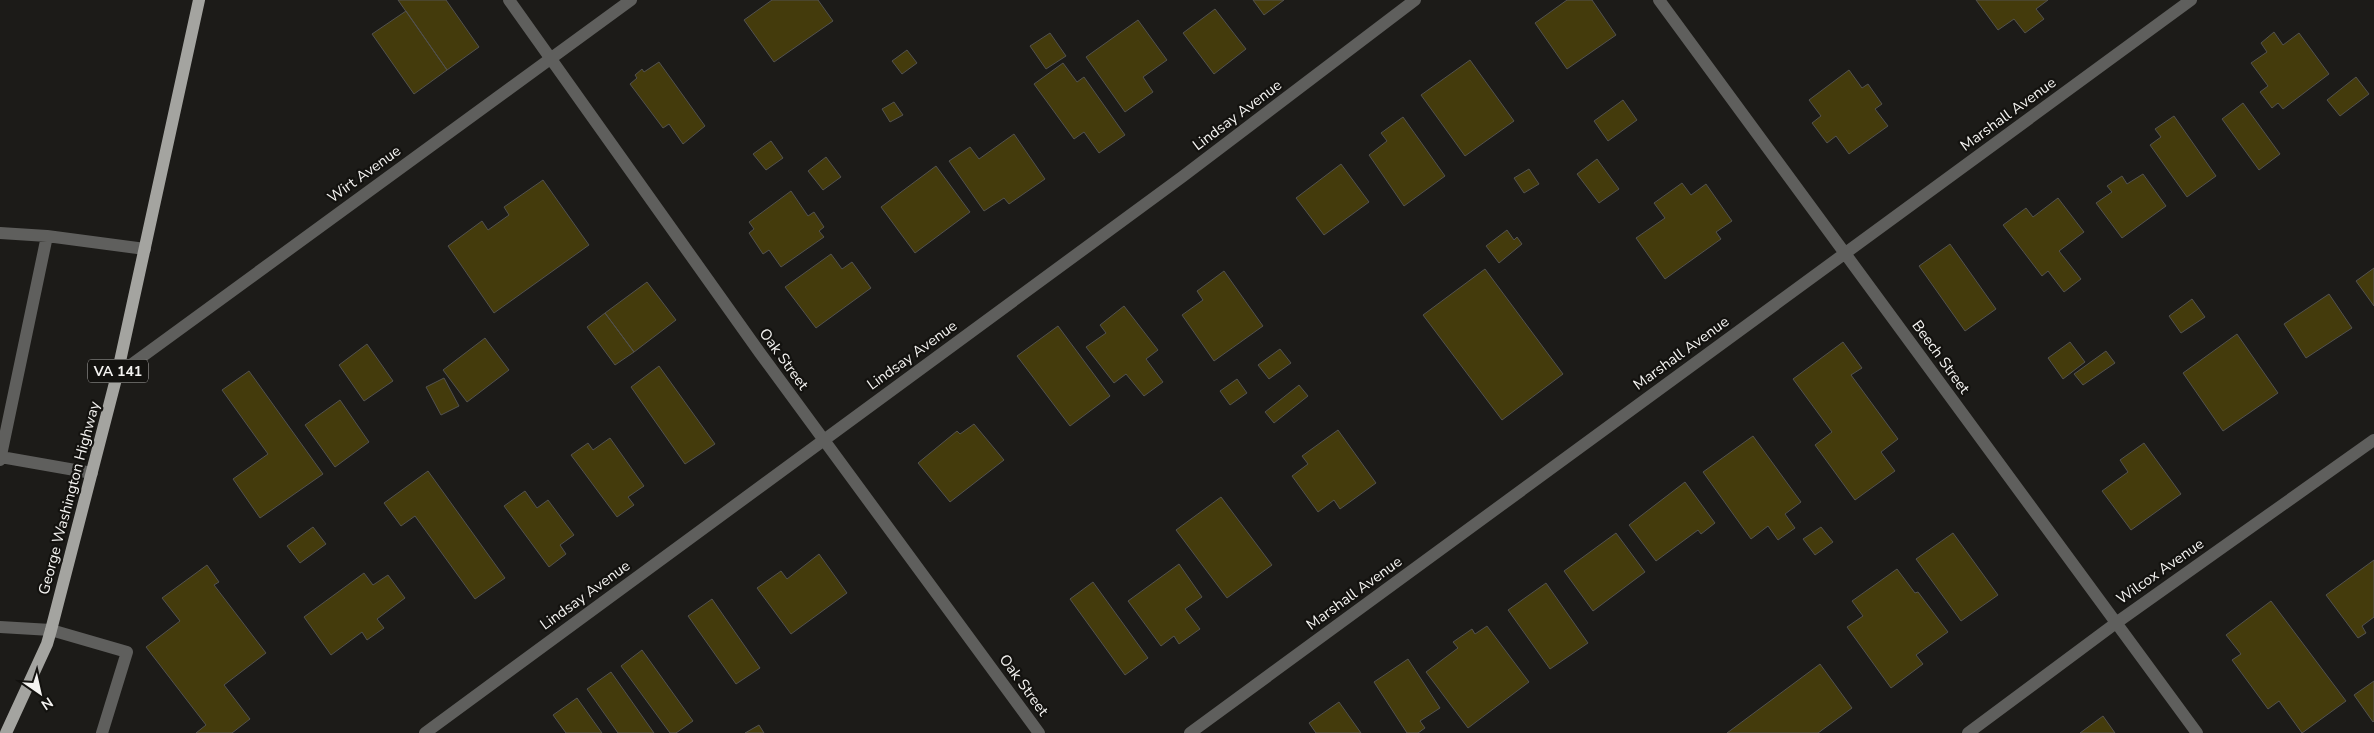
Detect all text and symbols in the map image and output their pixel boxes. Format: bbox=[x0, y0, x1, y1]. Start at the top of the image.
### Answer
street label: Marshall Avenue bbox=[1956, 73, 2060, 155]
street label: Lindsay Avenue bbox=[1188, 75, 1286, 155]
street label: Wirt Avenue bbox=[323, 141, 405, 207]
street label: Marshall Avenue bbox=[1629, 312, 1733, 394]
street label: Lindsay Avenue bbox=[863, 316, 961, 394]
street label: Beech Street bbox=[1908, 316, 1975, 398]
street label: Oak Street bbox=[755, 324, 814, 394]
road number: VA 141 bbox=[88, 360, 148, 382]
street label: George Washington Highway bbox=[34, 399, 105, 597]
street label: Wilcox Avenue bbox=[2112, 534, 2208, 608]
street label: Marshall Avenue bbox=[1302, 552, 1406, 634]
street label: Lindsay Avenue bbox=[536, 556, 634, 634]
street label: Oak Street bbox=[995, 650, 1054, 720]
north arrow bbox=[15, 668, 65, 718]
text: N bbox=[37, 693, 57, 714]

